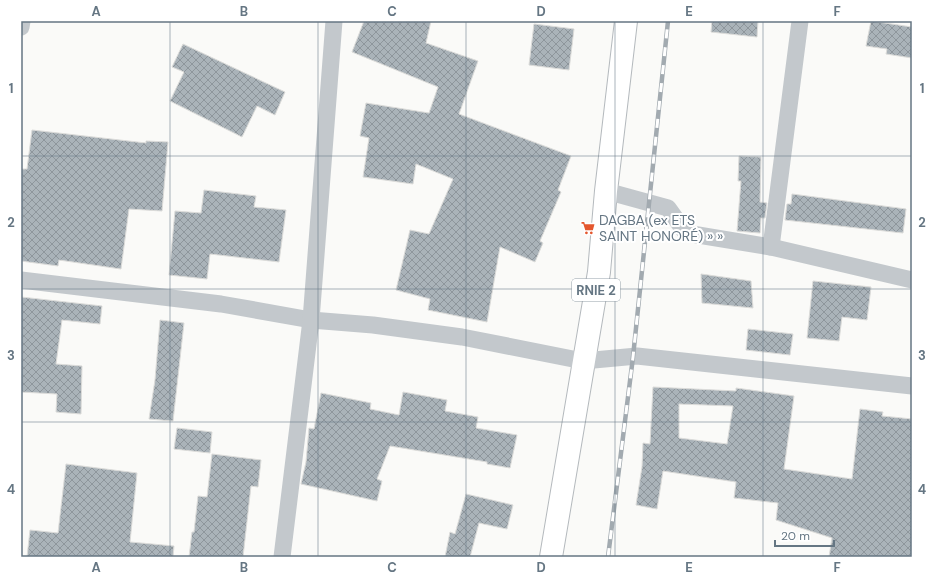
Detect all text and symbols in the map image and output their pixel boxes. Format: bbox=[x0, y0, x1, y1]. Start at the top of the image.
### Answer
text: A bbox=[91, 3, 101, 20]
text: B bbox=[240, 3, 248, 20]
text: C bbox=[387, 3, 397, 20]
text: D bbox=[536, 3, 546, 20]
text: E bbox=[685, 3, 693, 20]
text: F bbox=[833, 3, 841, 20]
text: 1 bbox=[9, 80, 13, 97]
text: 1 bbox=[920, 80, 924, 97]
place label: DAGBA (ex ETS SAINT HONORÉ) » » bbox=[599, 211, 723, 245]
text: 2 bbox=[7, 214, 15, 231]
text: 2 bbox=[918, 214, 926, 231]
supermarket icon: DAGBA (ex ETS SAINT HONORÉ) » » bbox=[580, 220, 596, 236]
road number: RNIE 2 bbox=[572, 279, 620, 301]
text: 3 bbox=[7, 347, 15, 364]
text: 3 bbox=[918, 347, 926, 364]
text: 4 bbox=[7, 481, 15, 498]
text: 4 bbox=[918, 481, 926, 498]
scale bar bbox=[775, 522, 834, 548]
text: 20 m bbox=[781, 528, 810, 544]
text: A bbox=[91, 559, 101, 576]
text: B bbox=[240, 559, 248, 576]
text: C bbox=[387, 559, 397, 576]
text: D bbox=[536, 559, 546, 576]
text: E bbox=[685, 559, 693, 576]
text: F bbox=[833, 559, 841, 576]

